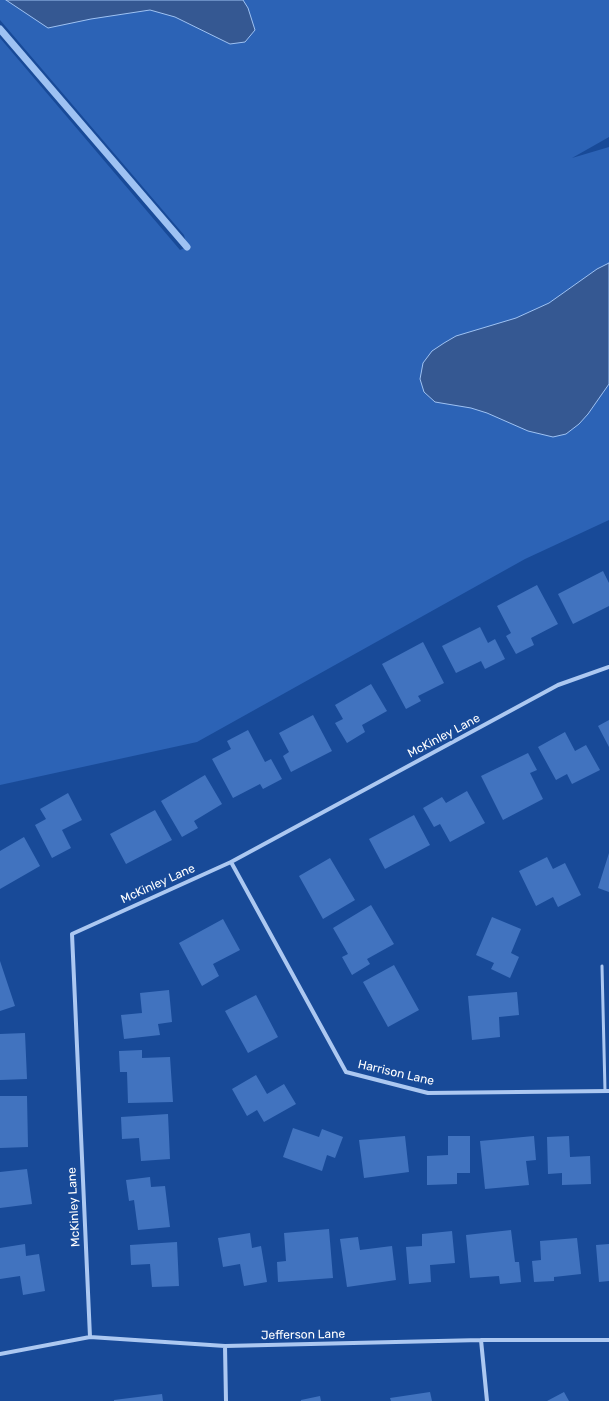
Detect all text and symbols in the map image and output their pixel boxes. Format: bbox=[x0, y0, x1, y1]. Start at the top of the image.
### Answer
street label: McKinley Lane bbox=[405, 711, 483, 761]
street label: McKinley Lane bbox=[119, 861, 197, 907]
street label: Harrison Lane bbox=[356, 1057, 436, 1089]
street label: McKinley Lane bbox=[65, 1167, 83, 1247]
street label: Jefferson Lane bbox=[261, 1327, 345, 1343]

